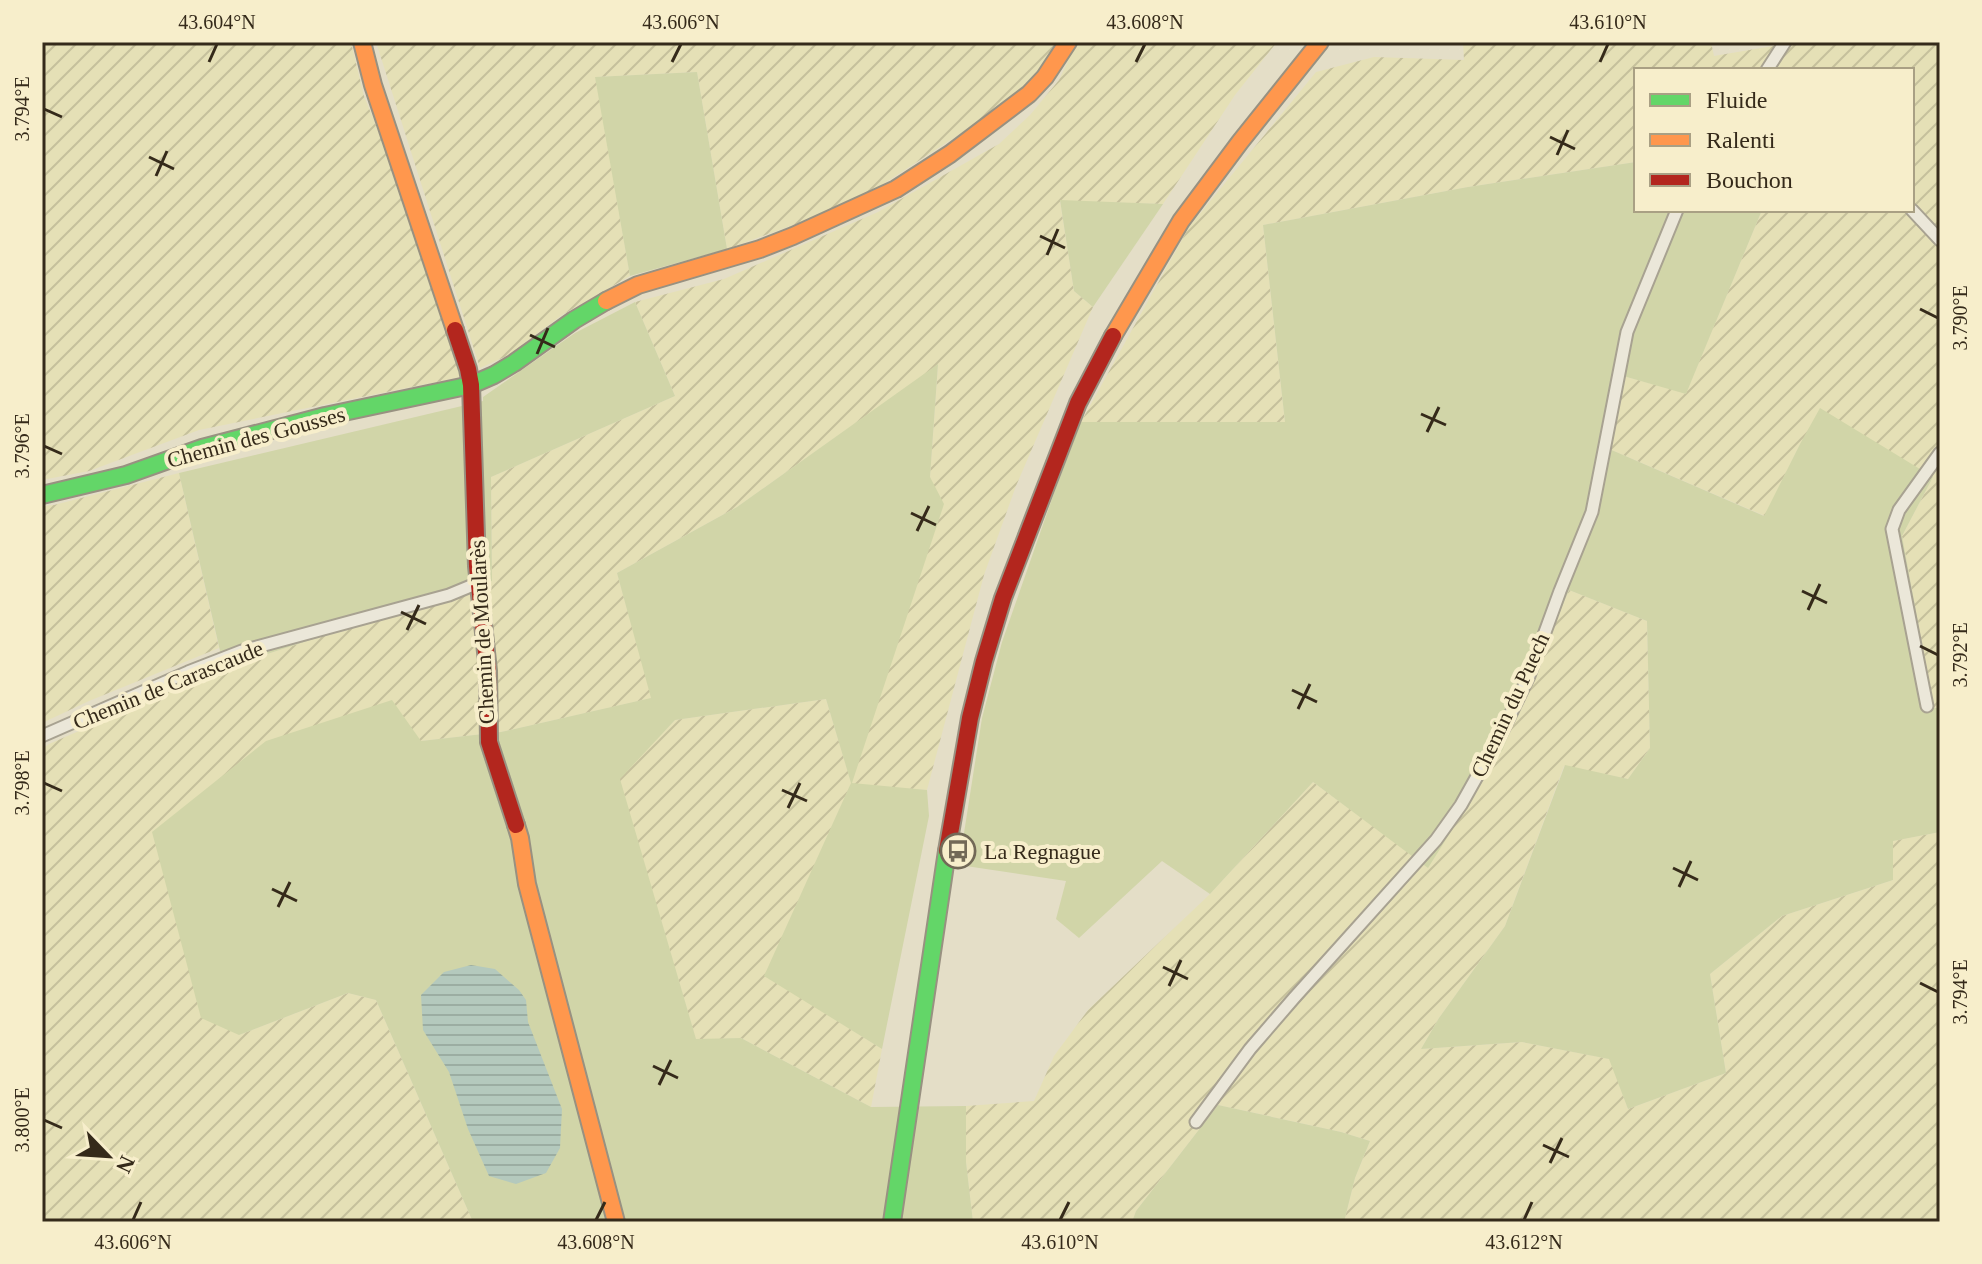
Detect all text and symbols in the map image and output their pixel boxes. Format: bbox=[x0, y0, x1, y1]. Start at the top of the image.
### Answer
text: 43.604°N bbox=[178, 11, 256, 33]
text: 43.606°N bbox=[642, 11, 720, 33]
text: 43.608°N bbox=[1106, 11, 1184, 33]
text: 43.610°N bbox=[1569, 11, 1647, 33]
legend bbox=[1634, 68, 1914, 212]
text: 3.794°E bbox=[11, 76, 33, 142]
text: Fluide bbox=[1706, 87, 1767, 113]
text: Ralenti bbox=[1706, 127, 1776, 153]
text: Bouchon bbox=[1706, 167, 1793, 193]
text: 3.790°E bbox=[1949, 285, 1971, 351]
street label: Chemin des Gousses bbox=[164, 401, 348, 473]
text: 3.796°E bbox=[11, 413, 33, 479]
street label: Chemin de Moularès bbox=[465, 539, 499, 725]
text: 3.792°E bbox=[1949, 622, 1971, 688]
street label: Chemin du Puech bbox=[1466, 629, 1554, 781]
street label: Chemin de Carascaude bbox=[69, 635, 267, 735]
text: 3.798°E bbox=[11, 750, 33, 816]
bus stop icon: La Regnague bbox=[939, 832, 977, 870]
place label: La Regnague bbox=[984, 839, 1101, 864]
text: 3.794°E bbox=[1949, 959, 1971, 1025]
text: 3.800°E bbox=[11, 1087, 33, 1153]
north arrow bbox=[68, 1116, 148, 1196]
text: N bbox=[111, 1152, 140, 1177]
text: 43.606°N bbox=[94, 1231, 172, 1253]
text: 43.608°N bbox=[557, 1231, 635, 1253]
text: 43.610°N bbox=[1021, 1231, 1099, 1253]
text: 43.612°N bbox=[1485, 1231, 1563, 1253]

